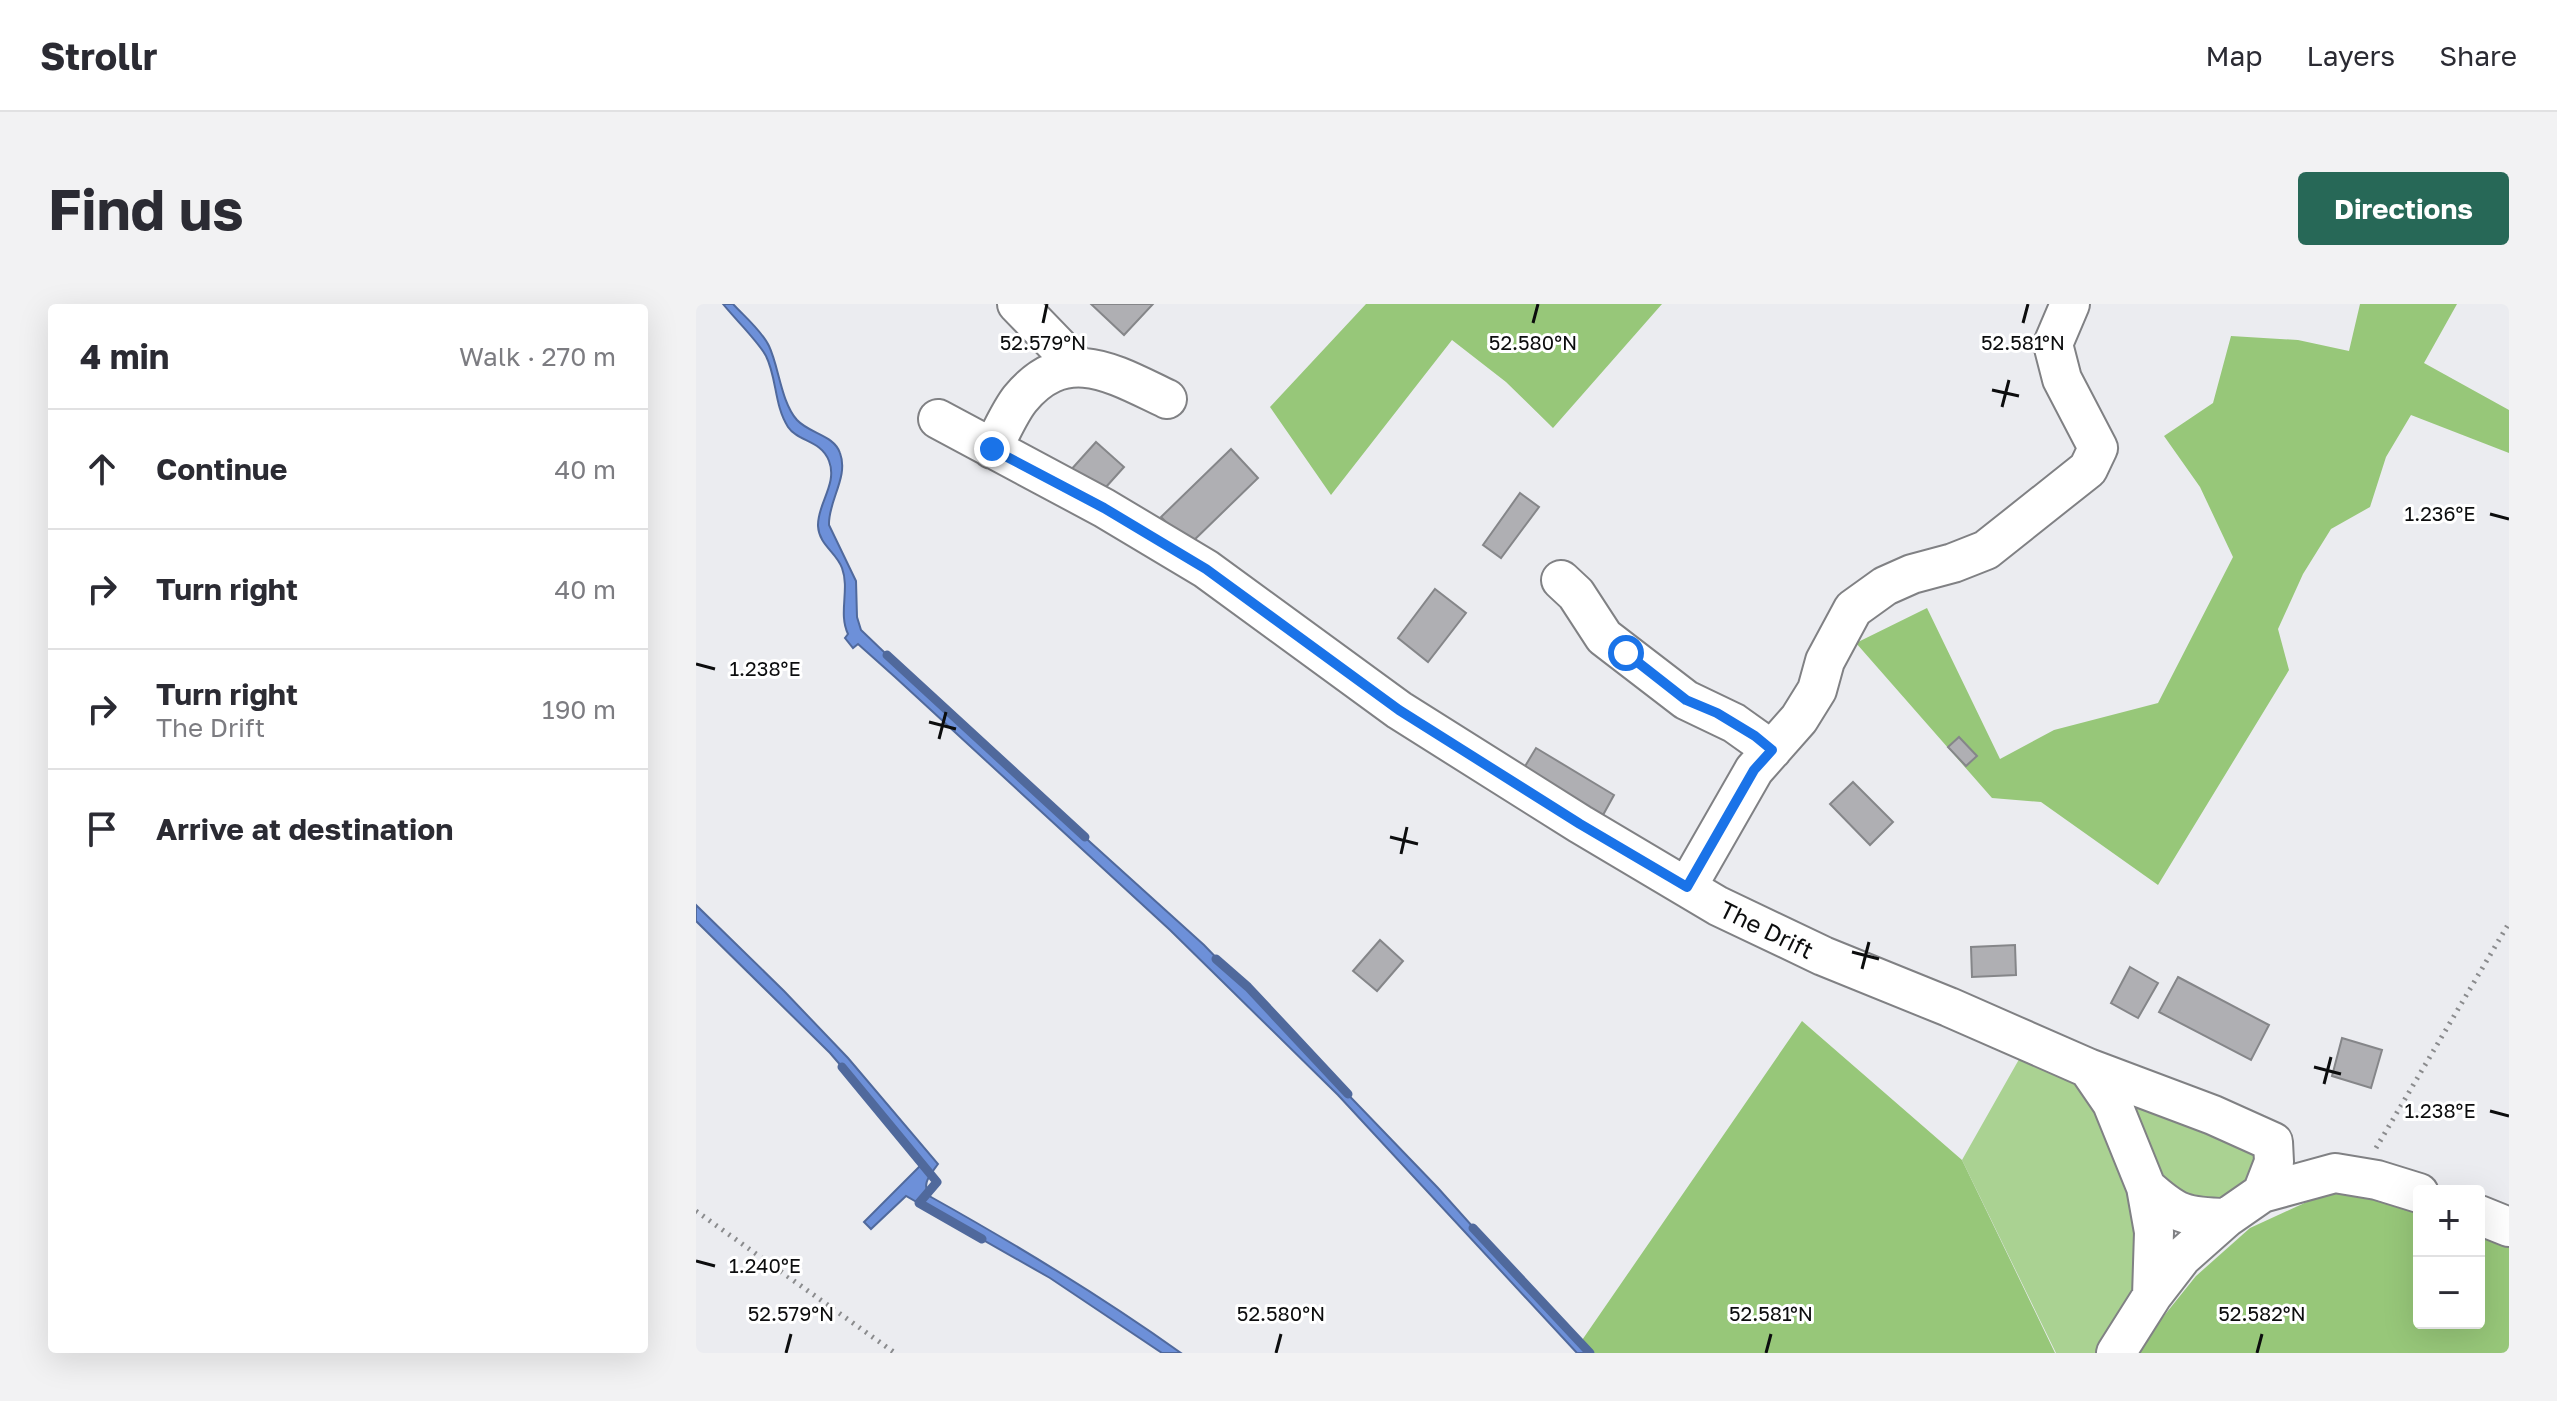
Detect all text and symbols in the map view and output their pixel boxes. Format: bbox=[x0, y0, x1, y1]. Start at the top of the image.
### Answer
text: Strollr bbox=[40, 33, 158, 78]
text: Map bbox=[2205, 39, 2263, 72]
text: Layers bbox=[2307, 39, 2395, 72]
text: Share bbox=[2439, 39, 2517, 72]
button: Directions bbox=[2298, 172, 2509, 245]
text: Find us bbox=[48, 175, 244, 242]
text: 52.579°N bbox=[1000, 330, 1086, 354]
text: 52.580°N bbox=[1489, 330, 1577, 354]
text: 52.581°N bbox=[1981, 330, 2065, 354]
text: 4 min bbox=[80, 336, 169, 376]
text: Walk · 270 m bbox=[459, 341, 616, 372]
route end bbox=[974, 431, 1010, 467]
icon: ahead bbox=[80, 447, 124, 491]
text: Continue bbox=[156, 451, 287, 487]
text: 40 m bbox=[555, 454, 616, 485]
text: 1.236°E bbox=[2404, 501, 2476, 525]
icon: right bbox=[80, 567, 124, 611]
text: Turn right bbox=[156, 571, 298, 607]
text: 40 m bbox=[555, 574, 616, 605]
route start bbox=[1608, 635, 1644, 671]
text: 1.238°E bbox=[729, 656, 801, 680]
text: Turn right bbox=[156, 676, 298, 712]
icon: right bbox=[80, 687, 124, 731]
text: 190 m bbox=[542, 694, 616, 725]
text: The Drift bbox=[156, 712, 265, 743]
icon: arrive bbox=[80, 807, 124, 851]
text: Arrive at destination bbox=[156, 811, 453, 847]
street label: The Drift bbox=[1715, 894, 1819, 964]
text: 1.238°E bbox=[2404, 1098, 2476, 1122]
map controls bbox=[2413, 1185, 2485, 1329]
button: + bbox=[2413, 1185, 2485, 1257]
text: 1.240°E bbox=[729, 1253, 801, 1277]
button: − bbox=[2413, 1257, 2485, 1329]
text: 52.579°N bbox=[748, 1301, 834, 1325]
text: 52.580°N bbox=[1237, 1301, 1325, 1325]
text: 52.581°N bbox=[1729, 1301, 1813, 1325]
text: 52.582°N bbox=[2218, 1301, 2306, 1325]

